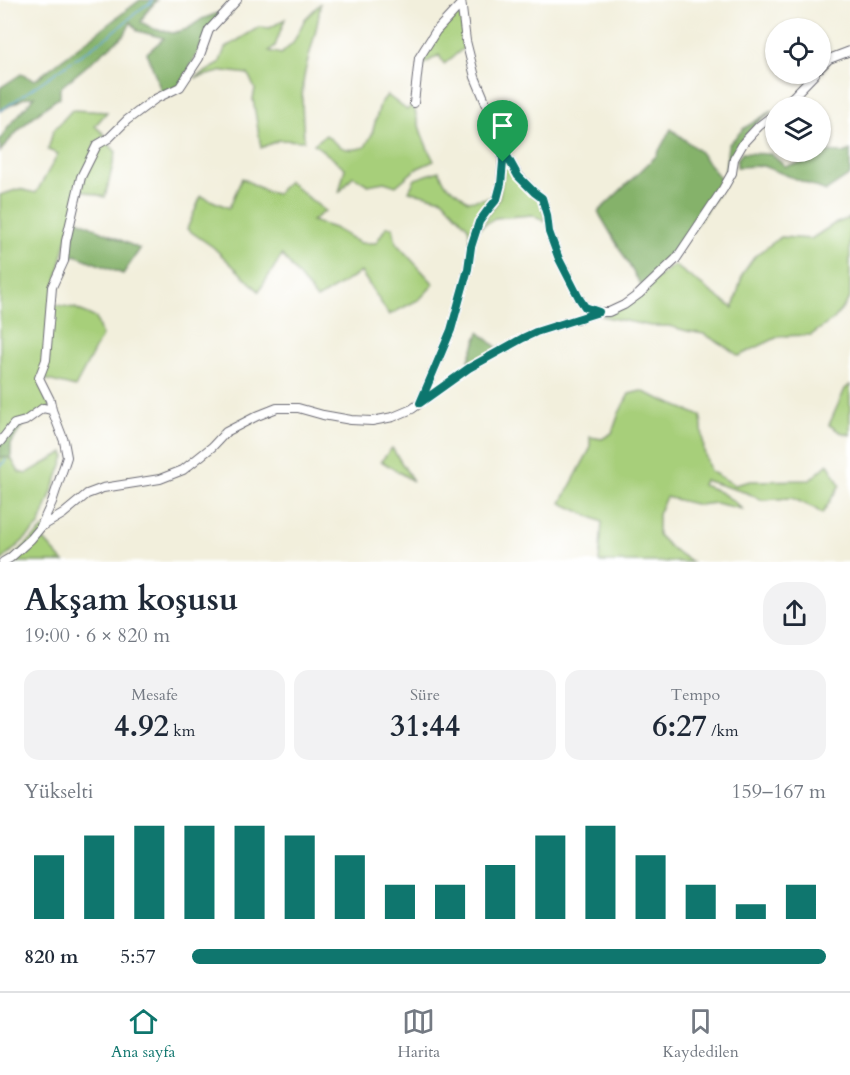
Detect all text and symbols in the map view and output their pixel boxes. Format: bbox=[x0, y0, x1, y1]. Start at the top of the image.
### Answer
map controls bbox=[765, 18, 831, 162]
button: locate bbox=[765, 18, 831, 84]
button: layers bbox=[765, 96, 831, 162]
pin bbox=[477, 100, 528, 162]
icon: arrive bbox=[486, 109, 519, 142]
text: Akşam koşusu bbox=[24, 577, 238, 622]
button: share bbox=[763, 582, 826, 645]
text: 19:00 · 6 × 820 m bbox=[24, 622, 170, 649]
text: Mesafe bbox=[131, 684, 178, 706]
text: Süre bbox=[410, 684, 440, 706]
text: Tempo bbox=[670, 684, 720, 706]
text: 4.92 bbox=[114, 706, 169, 747]
text: 31:44 bbox=[390, 706, 460, 747]
text: 6:27 bbox=[652, 706, 707, 747]
text: km bbox=[169, 720, 195, 742]
text: /km bbox=[707, 720, 739, 742]
text: Yükselti bbox=[24, 778, 93, 805]
text: 159–167 m bbox=[731, 778, 826, 805]
text: 820 m bbox=[24, 943, 79, 970]
text: 5:57 bbox=[120, 943, 156, 970]
tab: Ana sayfa bbox=[111, 1005, 175, 1063]
tab: Harita bbox=[398, 1005, 440, 1063]
tab: Kaydedilen bbox=[662, 1005, 739, 1063]

